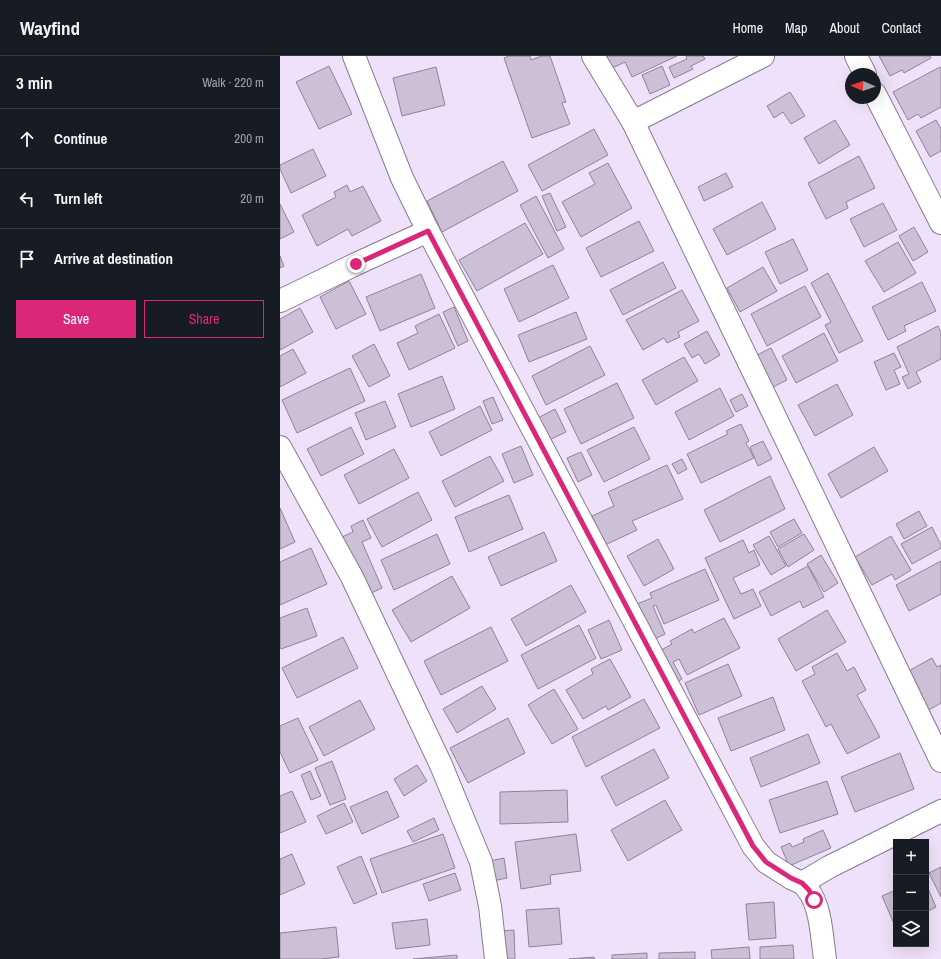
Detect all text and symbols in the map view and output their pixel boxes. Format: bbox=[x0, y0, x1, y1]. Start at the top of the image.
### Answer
text: Wayfind bbox=[20, 15, 80, 41]
text: Home bbox=[732, 19, 763, 37]
text: Map bbox=[785, 19, 807, 37]
text: About bbox=[829, 19, 859, 37]
text: Contact bbox=[881, 19, 921, 37]
north arrow bbox=[845, 68, 881, 104]
text: 3 min bbox=[16, 71, 52, 94]
text: Walk · 220 m bbox=[202, 74, 264, 91]
icon: ahead bbox=[16, 128, 38, 150]
text: Continue bbox=[54, 128, 107, 149]
text: 200 m bbox=[234, 130, 264, 147]
icon: left bbox=[16, 188, 38, 210]
text: Turn left bbox=[54, 188, 102, 209]
text: 20 m bbox=[240, 190, 264, 207]
icon: arrive bbox=[16, 248, 38, 270]
text: Arrive at destination bbox=[54, 248, 173, 269]
route end bbox=[347, 255, 365, 273]
button: Save bbox=[16, 300, 136, 338]
button: Share bbox=[144, 300, 264, 338]
map controls bbox=[893, 839, 929, 947]
button: + bbox=[893, 839, 929, 875]
button: − bbox=[893, 875, 929, 911]
route start bbox=[805, 891, 823, 909]
button: layers bbox=[893, 911, 929, 947]

